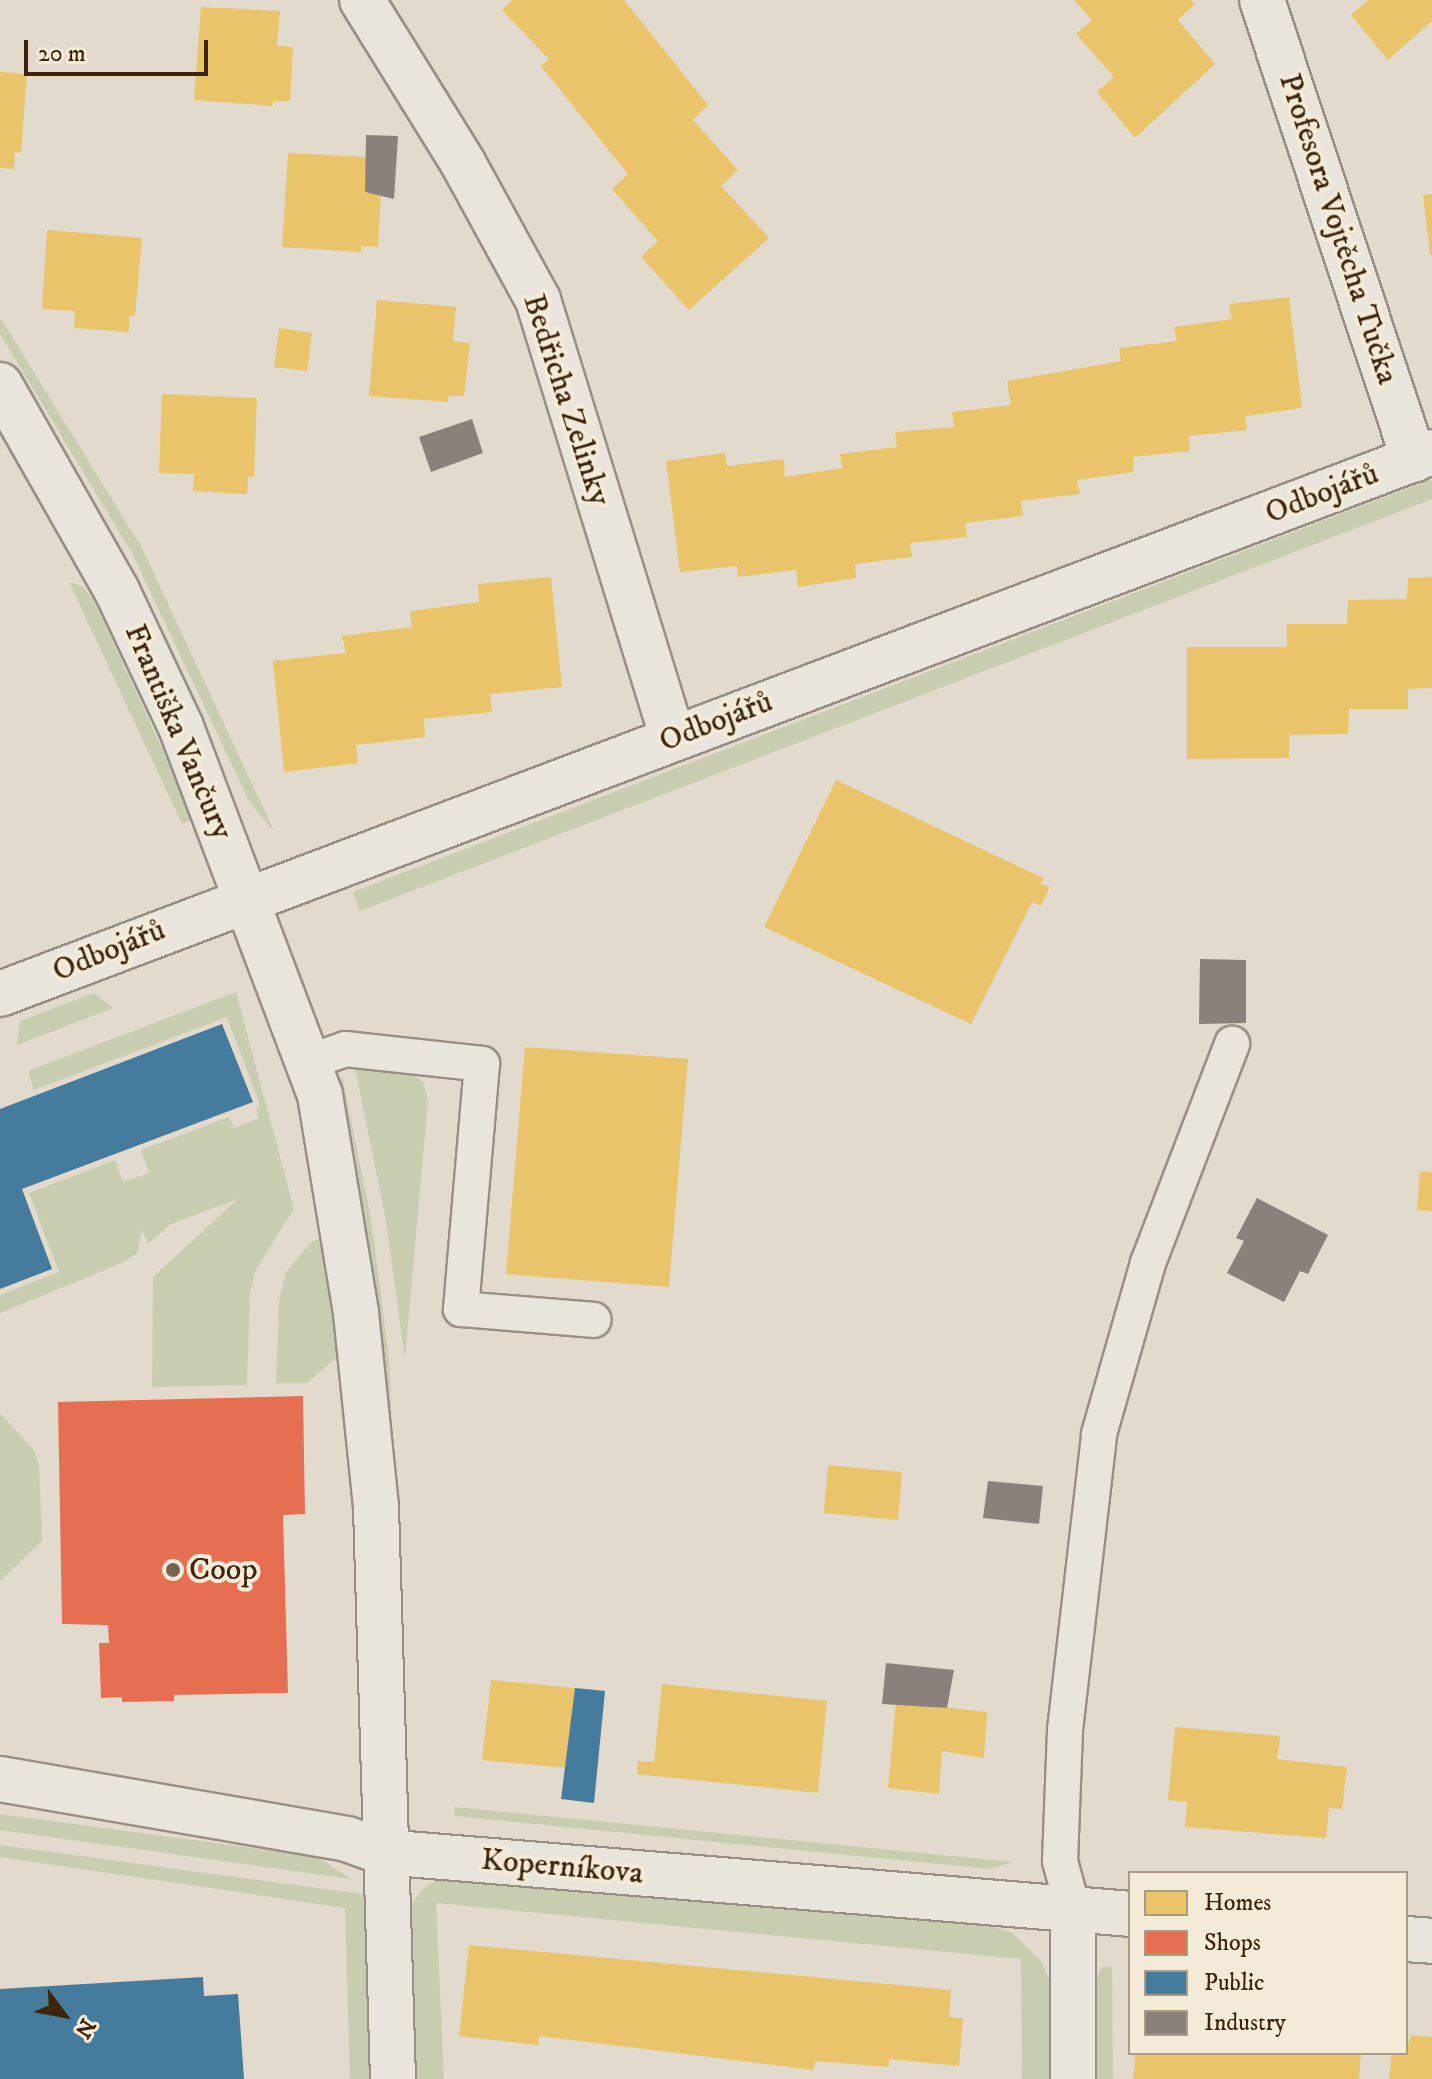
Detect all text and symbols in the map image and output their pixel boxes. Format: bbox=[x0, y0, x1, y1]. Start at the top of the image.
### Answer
scale bar bbox=[28, 24, 212, 74]
text: 20 m bbox=[38, 39, 86, 69]
street label: Profesora Vojtěcha Tučka bbox=[1270, 69, 1406, 389]
street label: Bedřicha Zelinky bbox=[514, 289, 618, 511]
street label: Odbojářů bbox=[1260, 455, 1384, 533]
street label: Františka Vančury bbox=[115, 618, 241, 846]
street label: Odbojářů bbox=[654, 683, 778, 761]
street label: Odbojářů bbox=[47, 911, 171, 991]
place label: Coop bbox=[189, 1551, 257, 1589]
marker: Coop bbox=[164, 1561, 182, 1579]
street label: Koperníkova bbox=[479, 1841, 645, 1893]
legend bbox=[1128, 1871, 1408, 2055]
text: Homes bbox=[1204, 1888, 1271, 1918]
text: Shops bbox=[1204, 1928, 1261, 1958]
text: Public bbox=[1204, 1968, 1264, 1998]
north arrow bbox=[24, 1975, 104, 2055]
text: Industry bbox=[1204, 2008, 1286, 2038]
text: N bbox=[69, 2013, 101, 2043]

